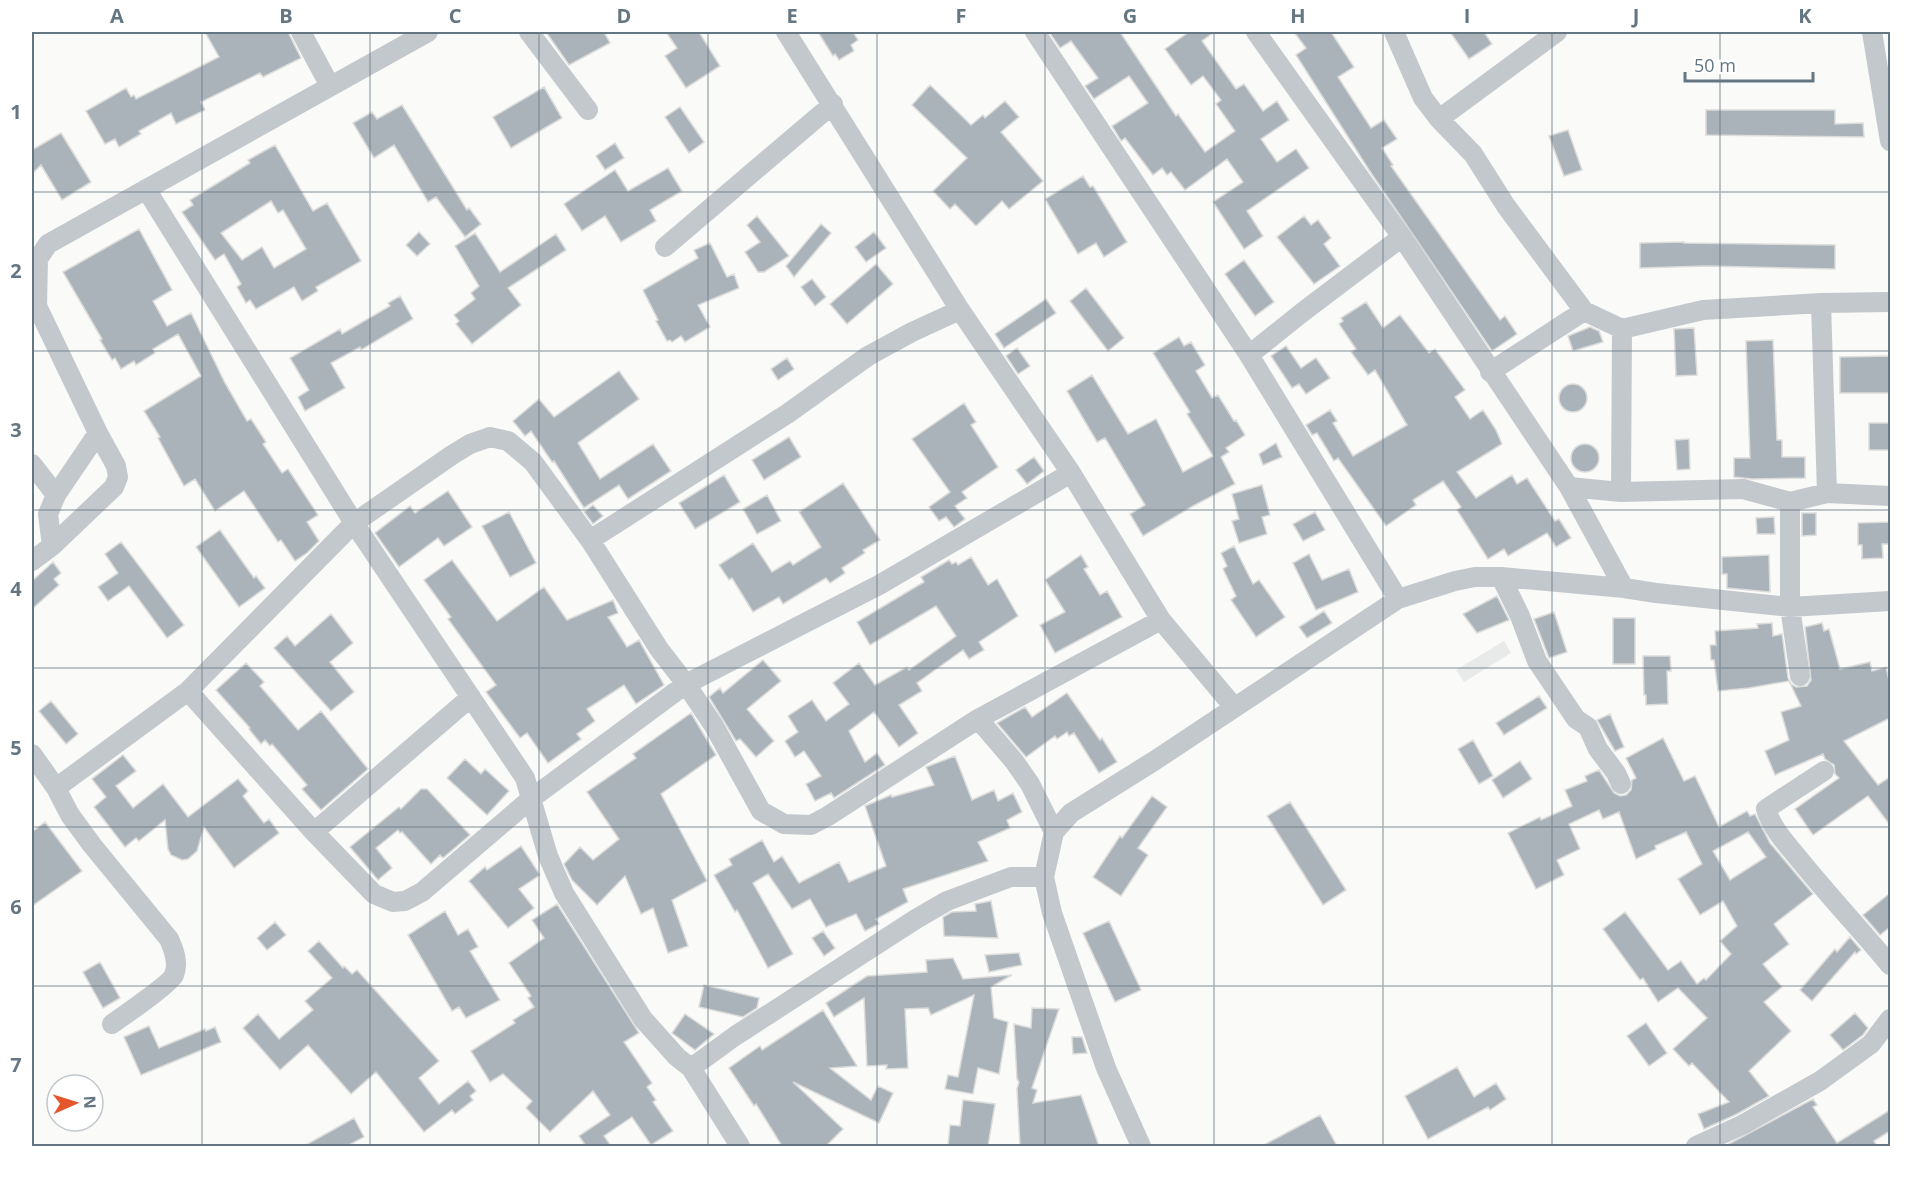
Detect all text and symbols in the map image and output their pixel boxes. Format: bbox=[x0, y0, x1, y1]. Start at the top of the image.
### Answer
text: A bbox=[110, 2, 124, 29]
text: B bbox=[279, 2, 293, 29]
text: C bbox=[449, 2, 462, 29]
text: D bbox=[617, 2, 631, 29]
text: E bbox=[786, 2, 798, 29]
text: F bbox=[956, 2, 966, 29]
text: G bbox=[1123, 2, 1137, 29]
text: H bbox=[1290, 2, 1306, 29]
text: I bbox=[1464, 2, 1470, 29]
text: J bbox=[1631, 2, 1639, 29]
text: K bbox=[1798, 2, 1812, 29]
scale bar bbox=[1685, 45, 1812, 83]
text: 50 m bbox=[1694, 53, 1736, 77]
text: 1 bbox=[10, 98, 22, 125]
text: 2 bbox=[10, 257, 22, 284]
text: 3 bbox=[10, 416, 22, 443]
text: 4 bbox=[10, 575, 22, 602]
text: 5 bbox=[10, 734, 22, 761]
text: 6 bbox=[10, 893, 22, 920]
text: 7 bbox=[10, 1051, 22, 1078]
north arrow bbox=[45, 1073, 105, 1133]
text: N bbox=[79, 1095, 101, 1109]

